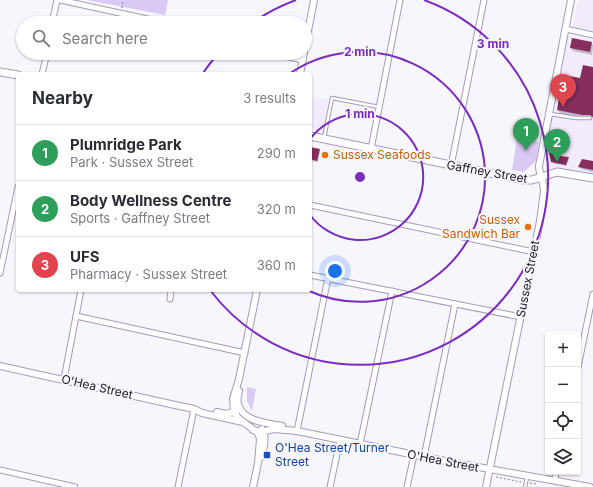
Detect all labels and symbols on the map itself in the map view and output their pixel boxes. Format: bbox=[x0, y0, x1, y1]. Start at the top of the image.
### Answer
text: 3 min bbox=[477, 36, 509, 51]
text: 2 min bbox=[344, 44, 376, 59]
pin: 3 bbox=[550, 74, 576, 107]
text: 1 min bbox=[345, 106, 375, 121]
pin: 1 bbox=[513, 118, 539, 151]
pin: 2 bbox=[544, 129, 570, 162]
place label: Sussex Seafoods bbox=[333, 147, 431, 162]
marker: Sussex Seafoods bbox=[320, 150, 330, 160]
street label: Gaffney Street bbox=[445, 157, 529, 186]
centre of rings bbox=[353, 170, 367, 184]
place label: Sussex Sandwich Bar bbox=[442, 212, 520, 241]
marker: Sussex Sandwich Bar bbox=[523, 222, 533, 232]
street label: Sussex Street bbox=[513, 239, 542, 319]
your location bbox=[325, 261, 345, 281]
street label: O'Hea Street bbox=[60, 371, 134, 402]
place label: O'Hea Street/Turner Street bbox=[275, 440, 390, 469]
street label: O'Hea Street bbox=[406, 446, 480, 475]
marker: O'Hea Street/Turner Street bbox=[262, 450, 272, 460]

